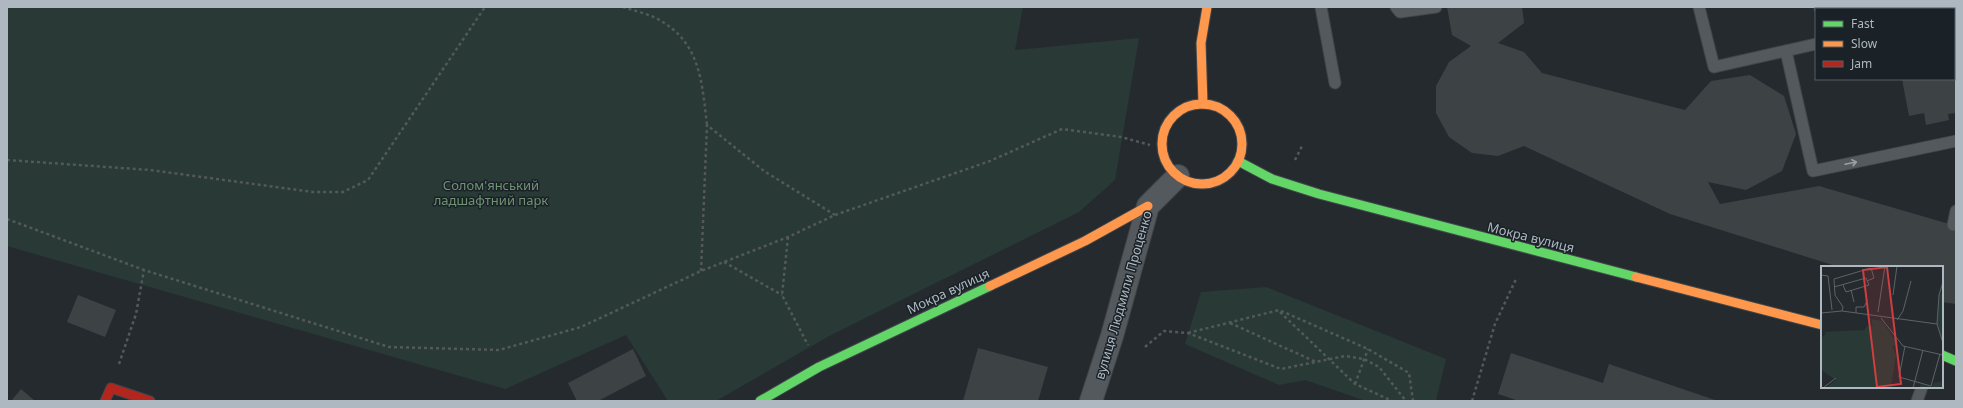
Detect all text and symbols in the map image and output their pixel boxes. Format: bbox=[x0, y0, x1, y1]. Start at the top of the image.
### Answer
legend bbox=[1815, 8, 1955, 80]
text: Fast bbox=[1851, 15, 1875, 32]
text: Slow bbox=[1851, 35, 1878, 52]
text: Jam bbox=[1850, 55, 1872, 72]
one-way arrow bbox=[1844, 158, 1857, 166]
park label: Солом'янський ладшафтний парк bbox=[434, 176, 548, 209]
street label: вулиця Людмили Проценко bbox=[1090, 208, 1156, 381]
street label: Мокра вулиця bbox=[1486, 217, 1576, 257]
street label: Мокра вулиця bbox=[904, 264, 992, 318]
inset map bbox=[1821, 266, 1943, 388]

